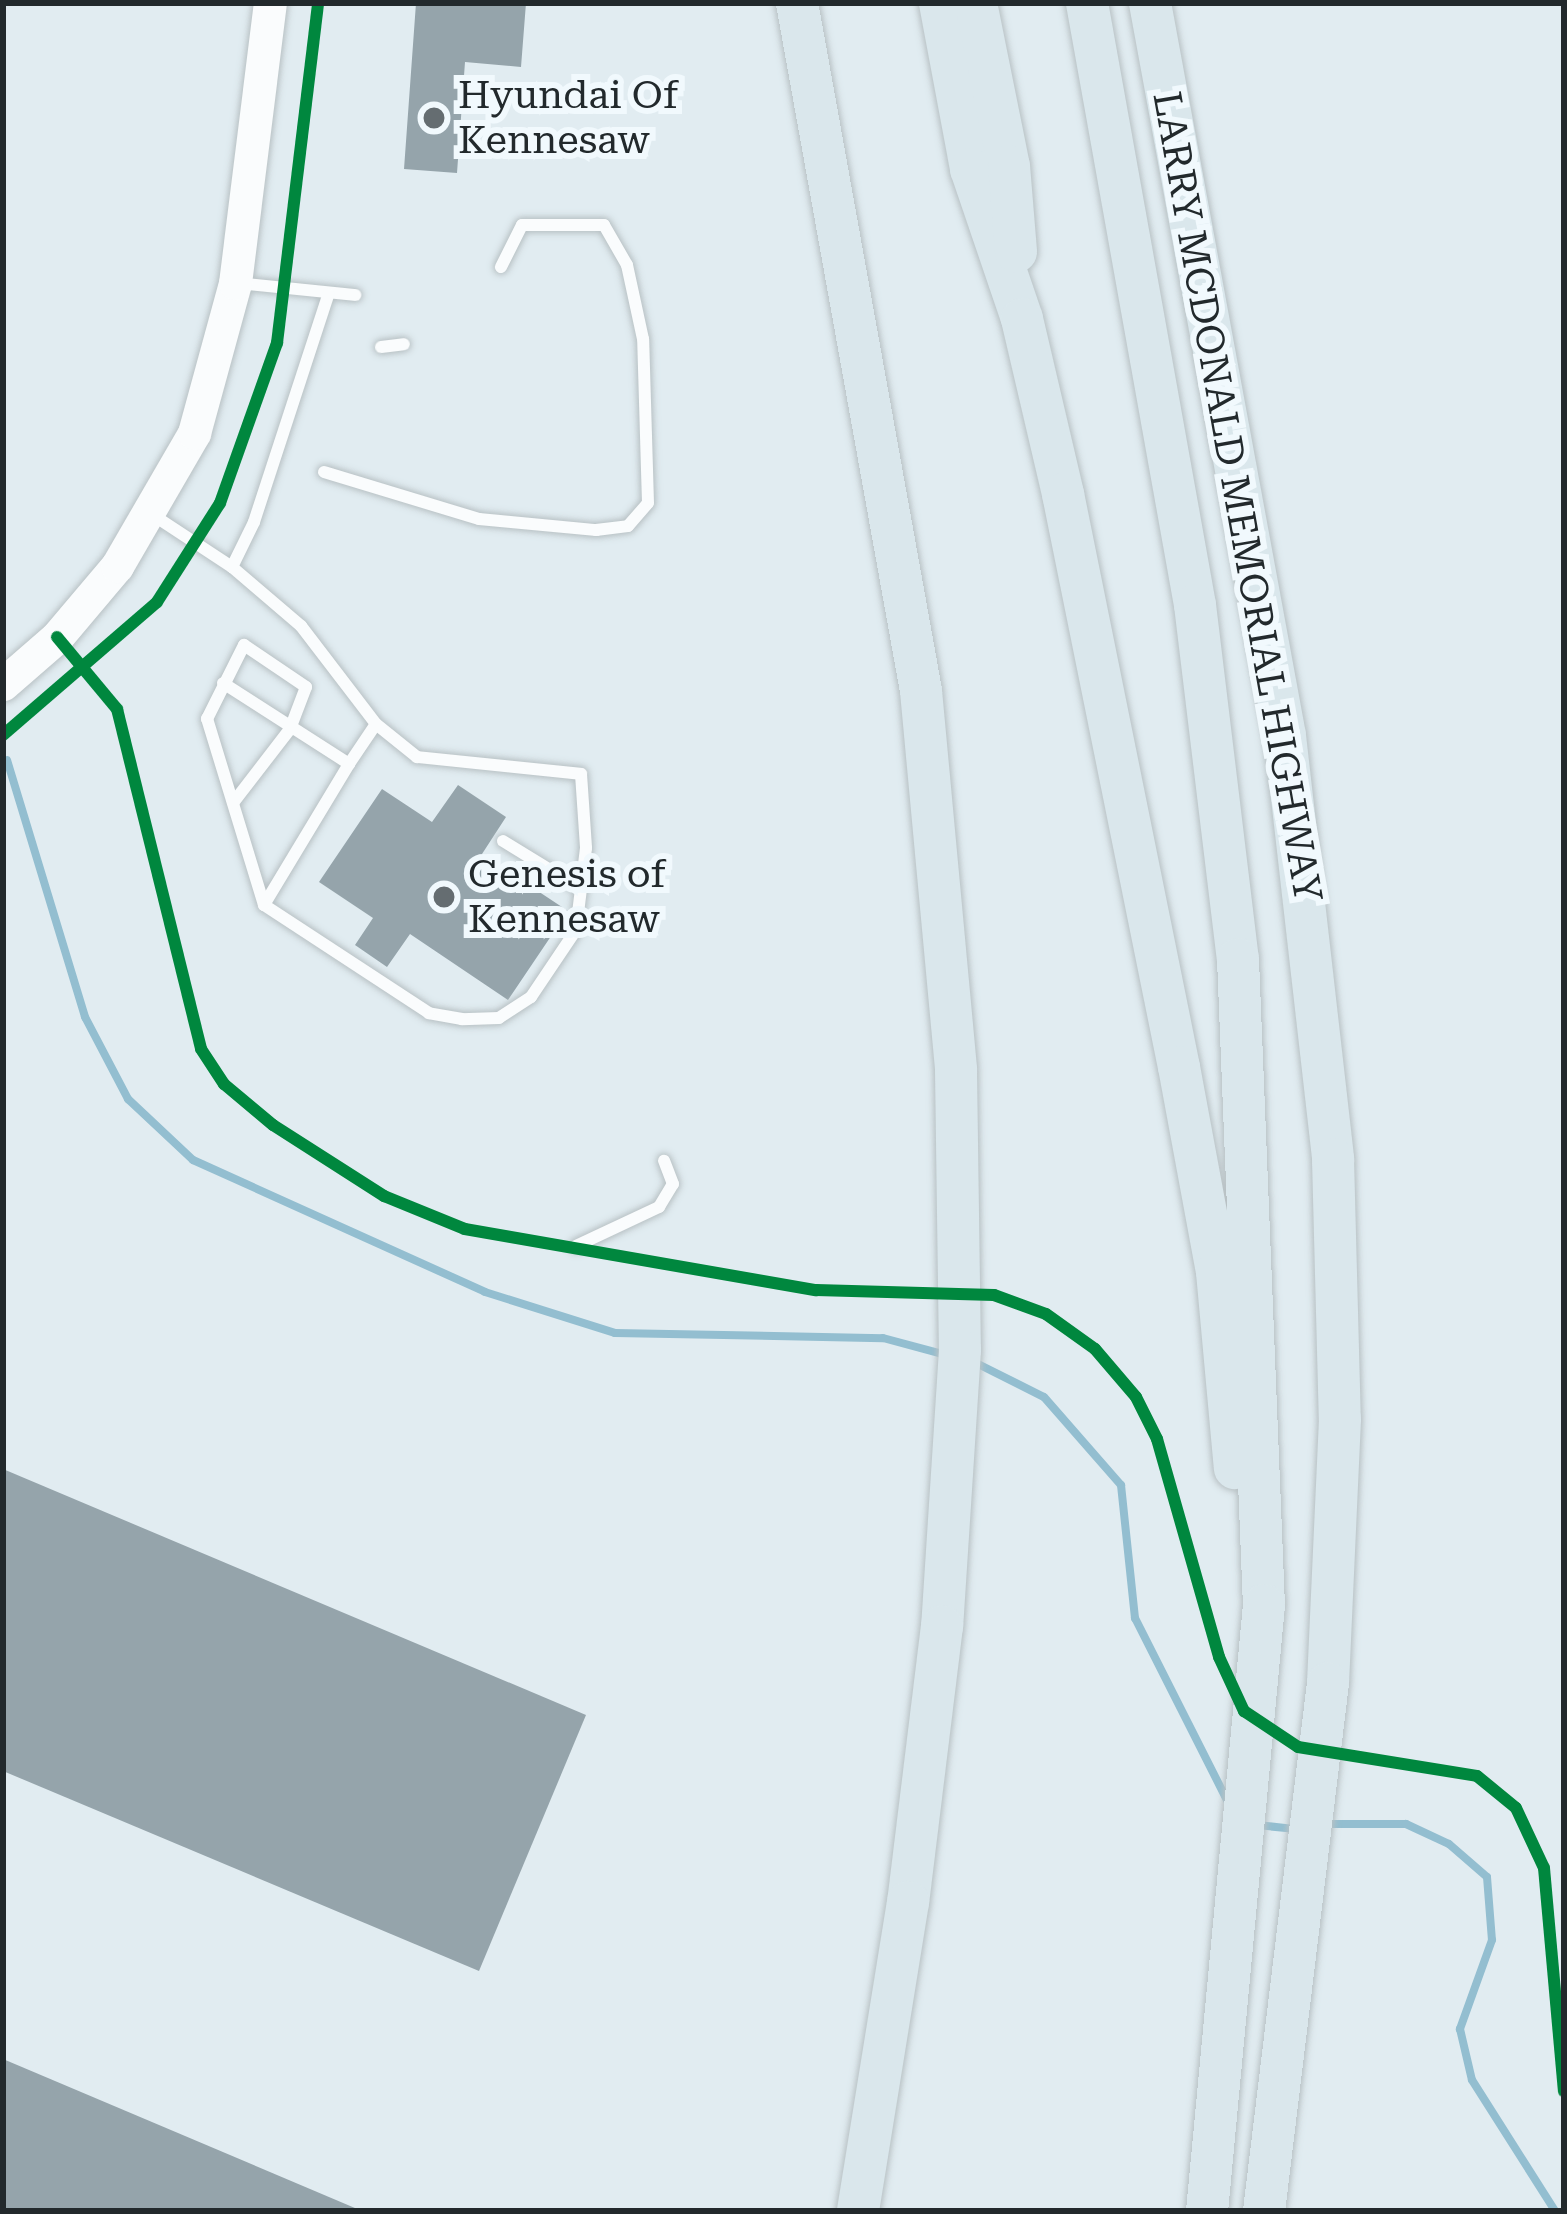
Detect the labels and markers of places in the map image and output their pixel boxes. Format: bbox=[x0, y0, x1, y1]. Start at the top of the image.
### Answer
place label: Hyundai Of Kennesaw bbox=[458, 73, 678, 164]
marker: Hyundai Of Kennesaw bbox=[421, 105, 447, 131]
place label: Genesis of Kennesaw bbox=[468, 852, 665, 943]
marker: Genesis of Kennesaw bbox=[431, 884, 457, 910]

